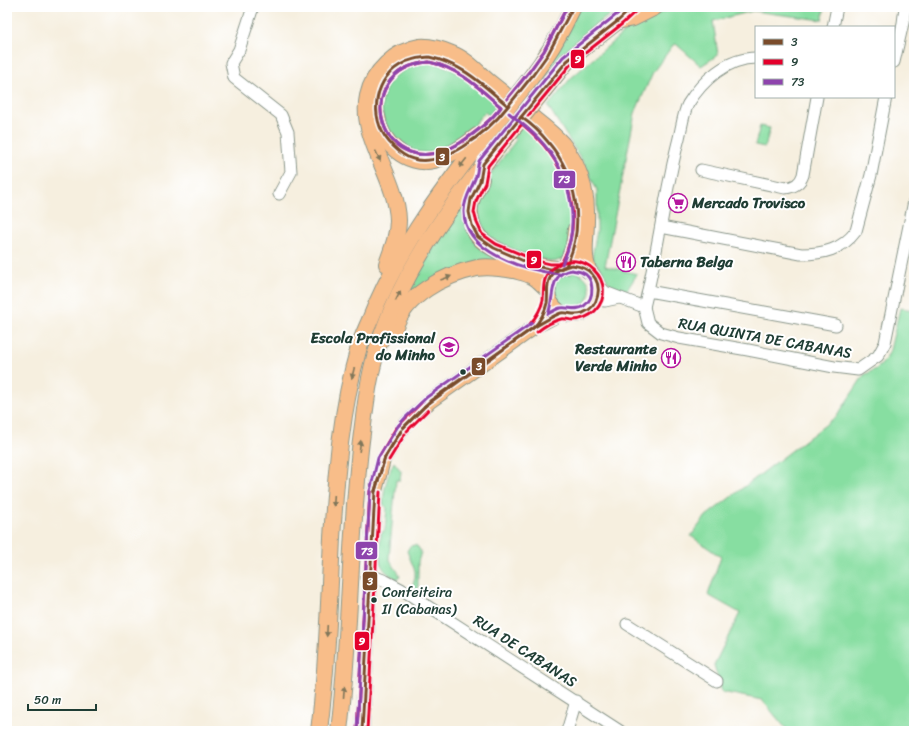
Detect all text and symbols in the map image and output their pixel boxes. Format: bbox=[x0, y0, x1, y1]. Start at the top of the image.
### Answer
legend bbox=[755, 26, 895, 98]
text: 3 bbox=[791, 31, 798, 53]
line badge: 9 bbox=[570, 49, 585, 69]
text: 9 bbox=[575, 50, 582, 69]
text: 9 bbox=[791, 51, 798, 73]
text: 73 bbox=[791, 71, 805, 93]
line badge: 3 bbox=[435, 147, 450, 166]
text: 3 bbox=[438, 148, 446, 167]
one-way arrow bbox=[375, 150, 381, 161]
one-way arrow bbox=[458, 158, 467, 169]
line badge: 73 bbox=[553, 170, 576, 189]
text: 73 bbox=[558, 170, 571, 189]
place label: Mercado Trovisco bbox=[691, 190, 806, 216]
supermarket icon: Mercado Trovisco bbox=[667, 192, 689, 214]
place label: Taberna Belga bbox=[640, 249, 733, 275]
line badge: 9 bbox=[526, 250, 542, 269]
text: 9 bbox=[531, 251, 538, 270]
restaurant icon: Taberna Belga bbox=[615, 251, 637, 273]
one-way arrow bbox=[441, 274, 453, 280]
one-way arrow bbox=[395, 291, 401, 302]
street label: RUA QUINTA DE CABANAS bbox=[676, 310, 854, 366]
place label: Escola Profissional do Minho bbox=[310, 325, 436, 368]
school or university icon: Escola Profissional do Minho bbox=[438, 336, 460, 358]
place label: Restaurante Verde Minho bbox=[574, 336, 657, 379]
restaurant icon: Restaurante Verde Minho bbox=[660, 347, 682, 369]
line badge: 3 bbox=[471, 357, 486, 376]
text: 3 bbox=[475, 357, 483, 376]
one-way arrow bbox=[349, 367, 355, 379]
unlabelled marker bbox=[458, 367, 468, 377]
one-way arrow bbox=[357, 439, 363, 452]
one-way arrow bbox=[331, 495, 338, 507]
line badge: 73 bbox=[355, 541, 378, 560]
text: 73 bbox=[361, 542, 374, 561]
line badge: 3 bbox=[362, 571, 378, 591]
text: 3 bbox=[366, 572, 374, 591]
place label: Confeiteira II (Cabanas) bbox=[381, 580, 457, 622]
marker: Confeiteira II (Cabanas) bbox=[369, 595, 379, 605]
street label: RUA DE CABANAS bbox=[468, 608, 582, 694]
one-way arrow bbox=[324, 625, 331, 637]
line badge: 9 bbox=[354, 631, 370, 651]
text: 9 bbox=[359, 632, 366, 651]
scale bar bbox=[28, 686, 96, 712]
one-way arrow bbox=[340, 686, 347, 698]
text: 50 m bbox=[34, 689, 61, 711]

